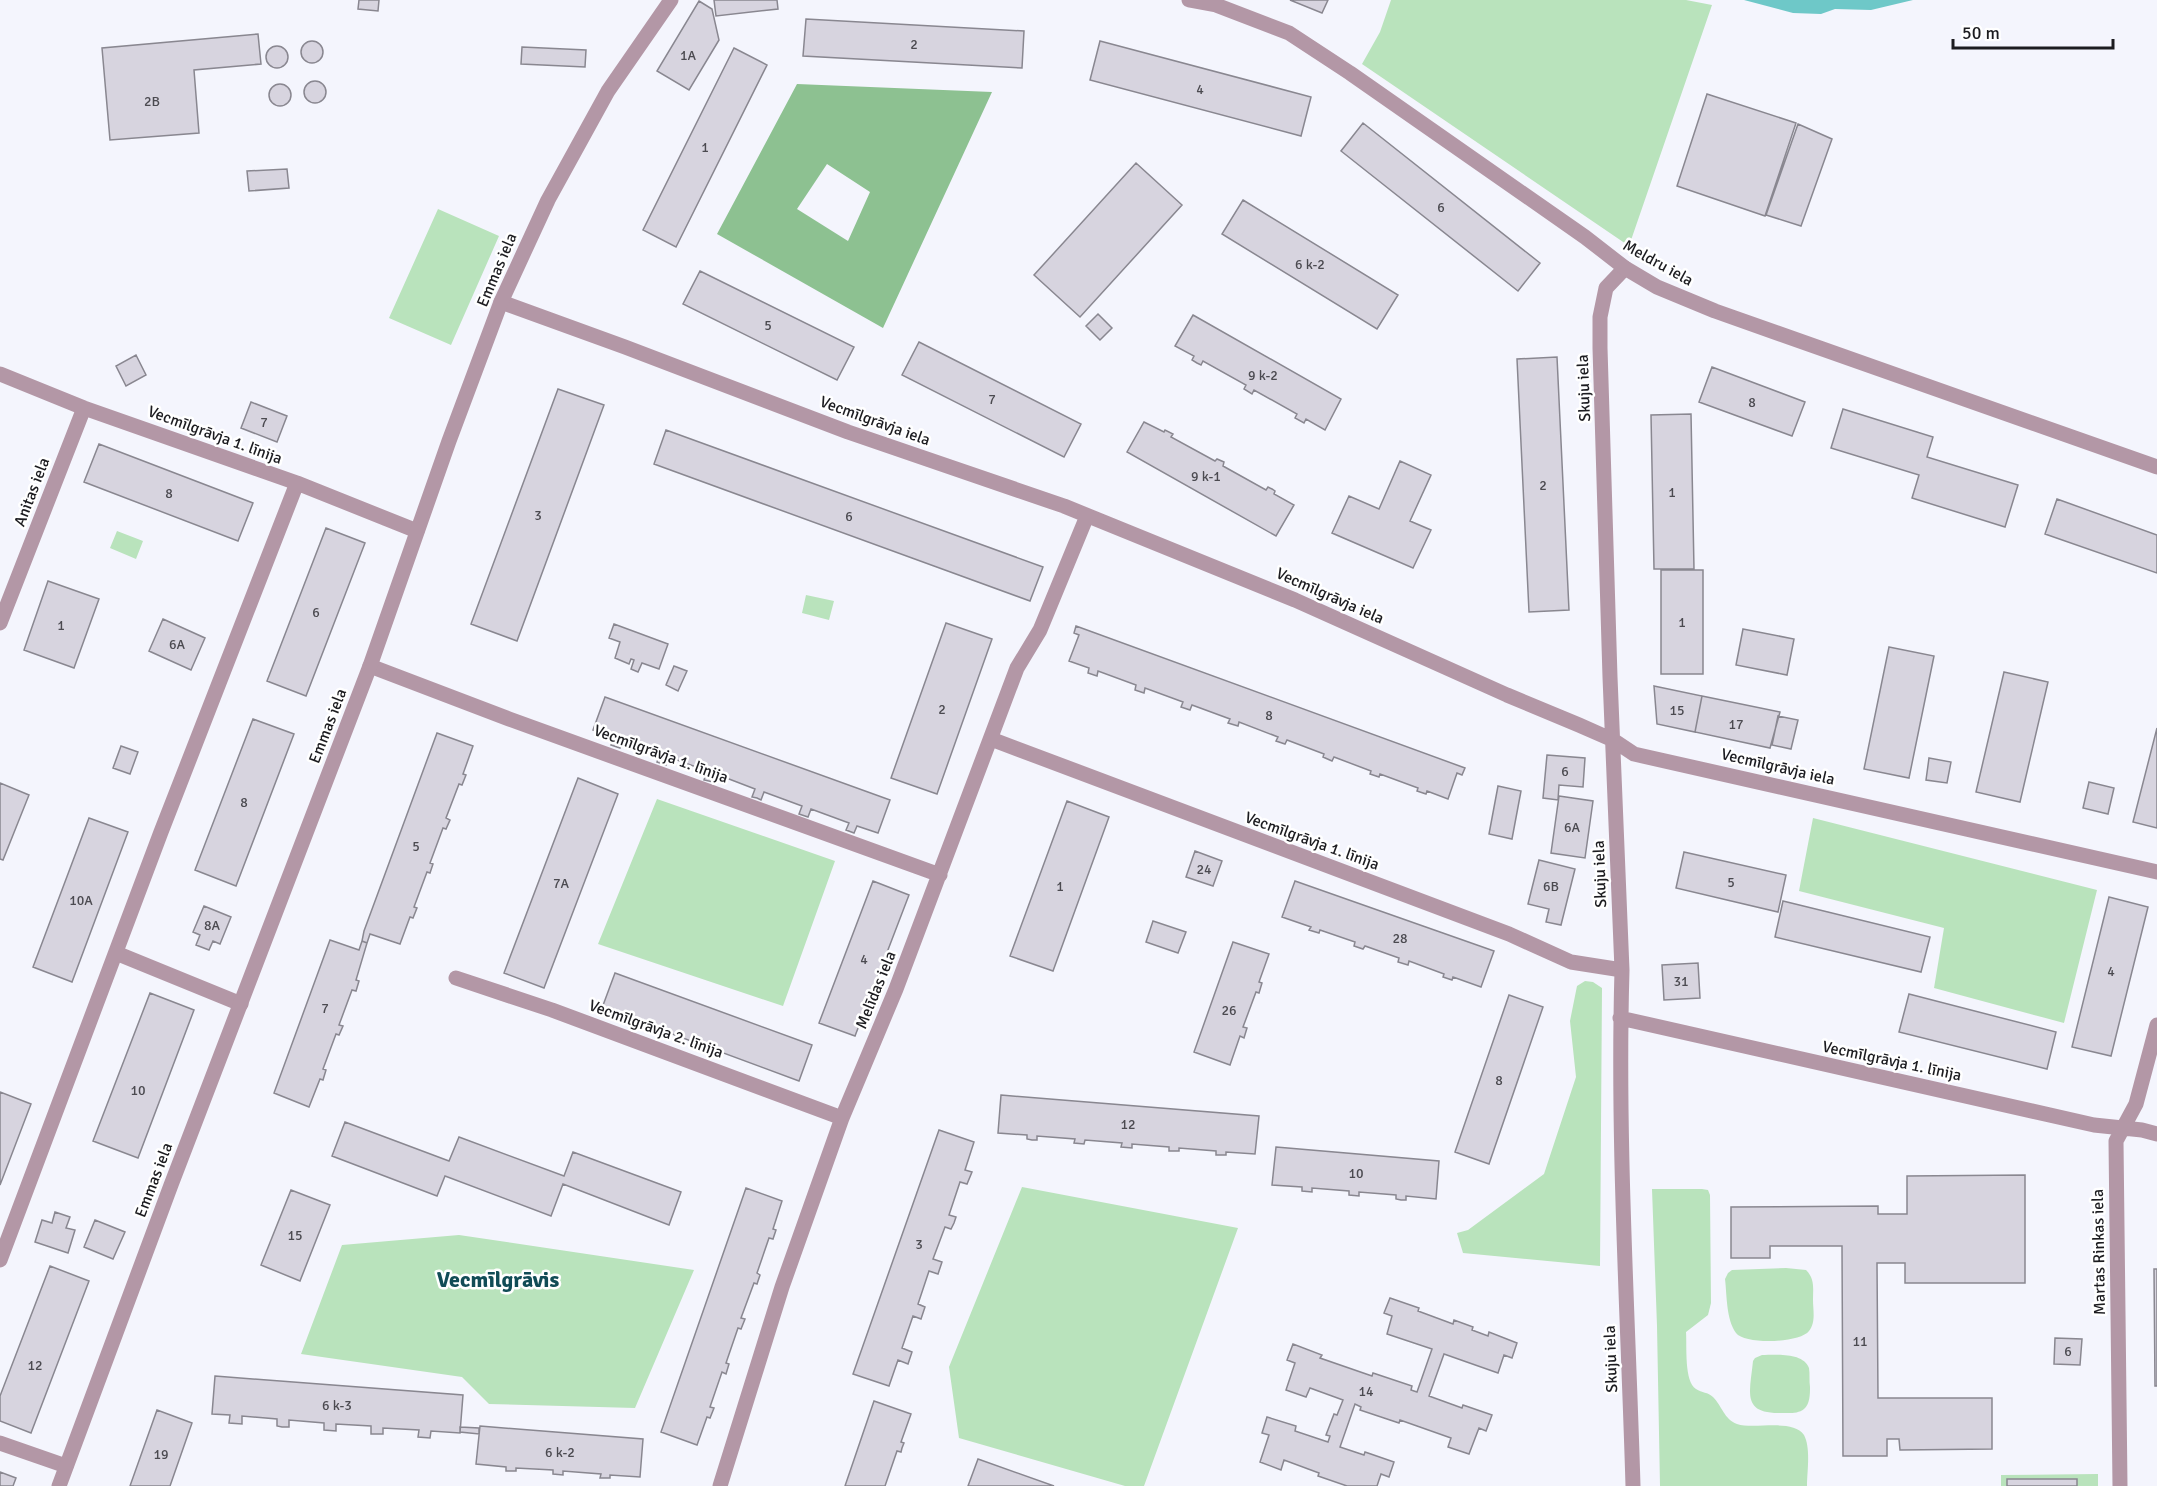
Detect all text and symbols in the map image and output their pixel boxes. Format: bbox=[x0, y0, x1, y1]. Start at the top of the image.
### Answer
scale bar bbox=[1953, 12, 2114, 50]
text: 50 m bbox=[1962, 22, 2000, 44]
house number: 2 bbox=[910, 36, 918, 53]
house number: 1A bbox=[680, 47, 696, 64]
house number: 4 bbox=[1196, 81, 1204, 98]
house number: 2B bbox=[144, 93, 160, 110]
house number: 1 bbox=[701, 139, 709, 156]
house number: 6 bbox=[1437, 199, 1445, 216]
street label: Emmas iela bbox=[472, 230, 522, 310]
street label: Meldru iela bbox=[1619, 236, 1697, 290]
house number: 6 k-2 bbox=[1295, 256, 1325, 273]
house number: 5 bbox=[764, 317, 772, 334]
street label: Skuju iela bbox=[1573, 354, 1595, 422]
house number: 9 k-2 bbox=[1248, 367, 1278, 384]
house number: 7 bbox=[988, 391, 996, 408]
street label: Vecmīlgrāvja iela bbox=[817, 392, 933, 450]
house number: 8 bbox=[1748, 394, 1756, 411]
street label: Vecmīlgrāvja 1. līnija bbox=[145, 401, 285, 469]
house number: 7 bbox=[260, 414, 268, 431]
street label: Anitas iela bbox=[10, 455, 54, 529]
house number: 9 k-1 bbox=[1191, 468, 1221, 485]
house number: 2 bbox=[1539, 477, 1547, 494]
house number: 1 bbox=[1668, 484, 1676, 501]
house number: 8 bbox=[165, 485, 173, 502]
house number: 3 bbox=[534, 507, 542, 524]
house number: 6 bbox=[845, 508, 853, 525]
street label: Vecmīlgrāvja iela bbox=[1273, 563, 1387, 629]
house number: 6 bbox=[312, 604, 320, 621]
house number: 1 bbox=[1678, 614, 1686, 631]
house number: 1 bbox=[57, 617, 65, 634]
house number: 6A bbox=[169, 636, 185, 653]
street label: Emmas iela bbox=[305, 686, 351, 766]
house number: 2 bbox=[938, 701, 946, 718]
house number: 15 bbox=[1669, 702, 1685, 719]
house number: 8 bbox=[1265, 707, 1273, 724]
house number: 17 bbox=[1728, 716, 1744, 733]
street label: Vecmīlgrāvja 1. līnija bbox=[591, 720, 731, 788]
street label: Vecmīlgrāvja iela bbox=[1719, 744, 1837, 790]
house number: 6 bbox=[1561, 763, 1569, 780]
house number: 8 bbox=[240, 794, 248, 811]
street label: Vecmīlgrāvja 1. līnija bbox=[1242, 807, 1382, 875]
house number: 6A bbox=[1564, 819, 1580, 836]
house number: 5 bbox=[412, 838, 420, 855]
street label: Skuju iela bbox=[1589, 840, 1611, 908]
house number: 24 bbox=[1196, 861, 1212, 878]
house number: 5 bbox=[1727, 874, 1735, 891]
house number: 7A bbox=[553, 875, 569, 892]
house number: 1 bbox=[1056, 878, 1064, 895]
house number: 6B bbox=[1543, 878, 1559, 895]
house number: 10A bbox=[69, 892, 93, 909]
house number: 8A bbox=[204, 917, 220, 934]
house number: 28 bbox=[1392, 930, 1408, 947]
street label: Melīdas iela bbox=[851, 948, 901, 1032]
house number: 4 bbox=[860, 951, 868, 968]
house number: 4 bbox=[2107, 963, 2115, 980]
house number: 31 bbox=[1673, 973, 1689, 990]
street label: Vecmīlgrāvja 2. līnija bbox=[586, 995, 726, 1063]
house number: 7 bbox=[321, 1000, 329, 1017]
house number: 26 bbox=[1221, 1002, 1237, 1019]
street label: Vecmīlgrāvja 1. līnija bbox=[1821, 1036, 1963, 1086]
house number: 8 bbox=[1495, 1072, 1503, 1089]
house number: 10 bbox=[130, 1082, 146, 1099]
house number: 12 bbox=[1120, 1116, 1136, 1133]
street label: Emmas iela bbox=[131, 1140, 177, 1220]
house number: 10 bbox=[1348, 1165, 1364, 1182]
street label: Martas Rinkas iela bbox=[2088, 1189, 2110, 1315]
house number: 15 bbox=[287, 1227, 303, 1244]
house number: 3 bbox=[915, 1236, 923, 1253]
district label: Vecmīlgrāvis bbox=[437, 1266, 559, 1293]
street label: Skuju iela bbox=[1600, 1325, 1622, 1393]
house number: 11 bbox=[1852, 1333, 1868, 1350]
house number: 6 bbox=[2064, 1343, 2072, 1360]
house number: 12 bbox=[27, 1357, 43, 1374]
house number: 14 bbox=[1358, 1383, 1374, 1400]
house number: 6 k-3 bbox=[322, 1397, 352, 1414]
house number: 6 k-2 bbox=[545, 1444, 575, 1461]
house number: 19 bbox=[153, 1446, 169, 1463]

